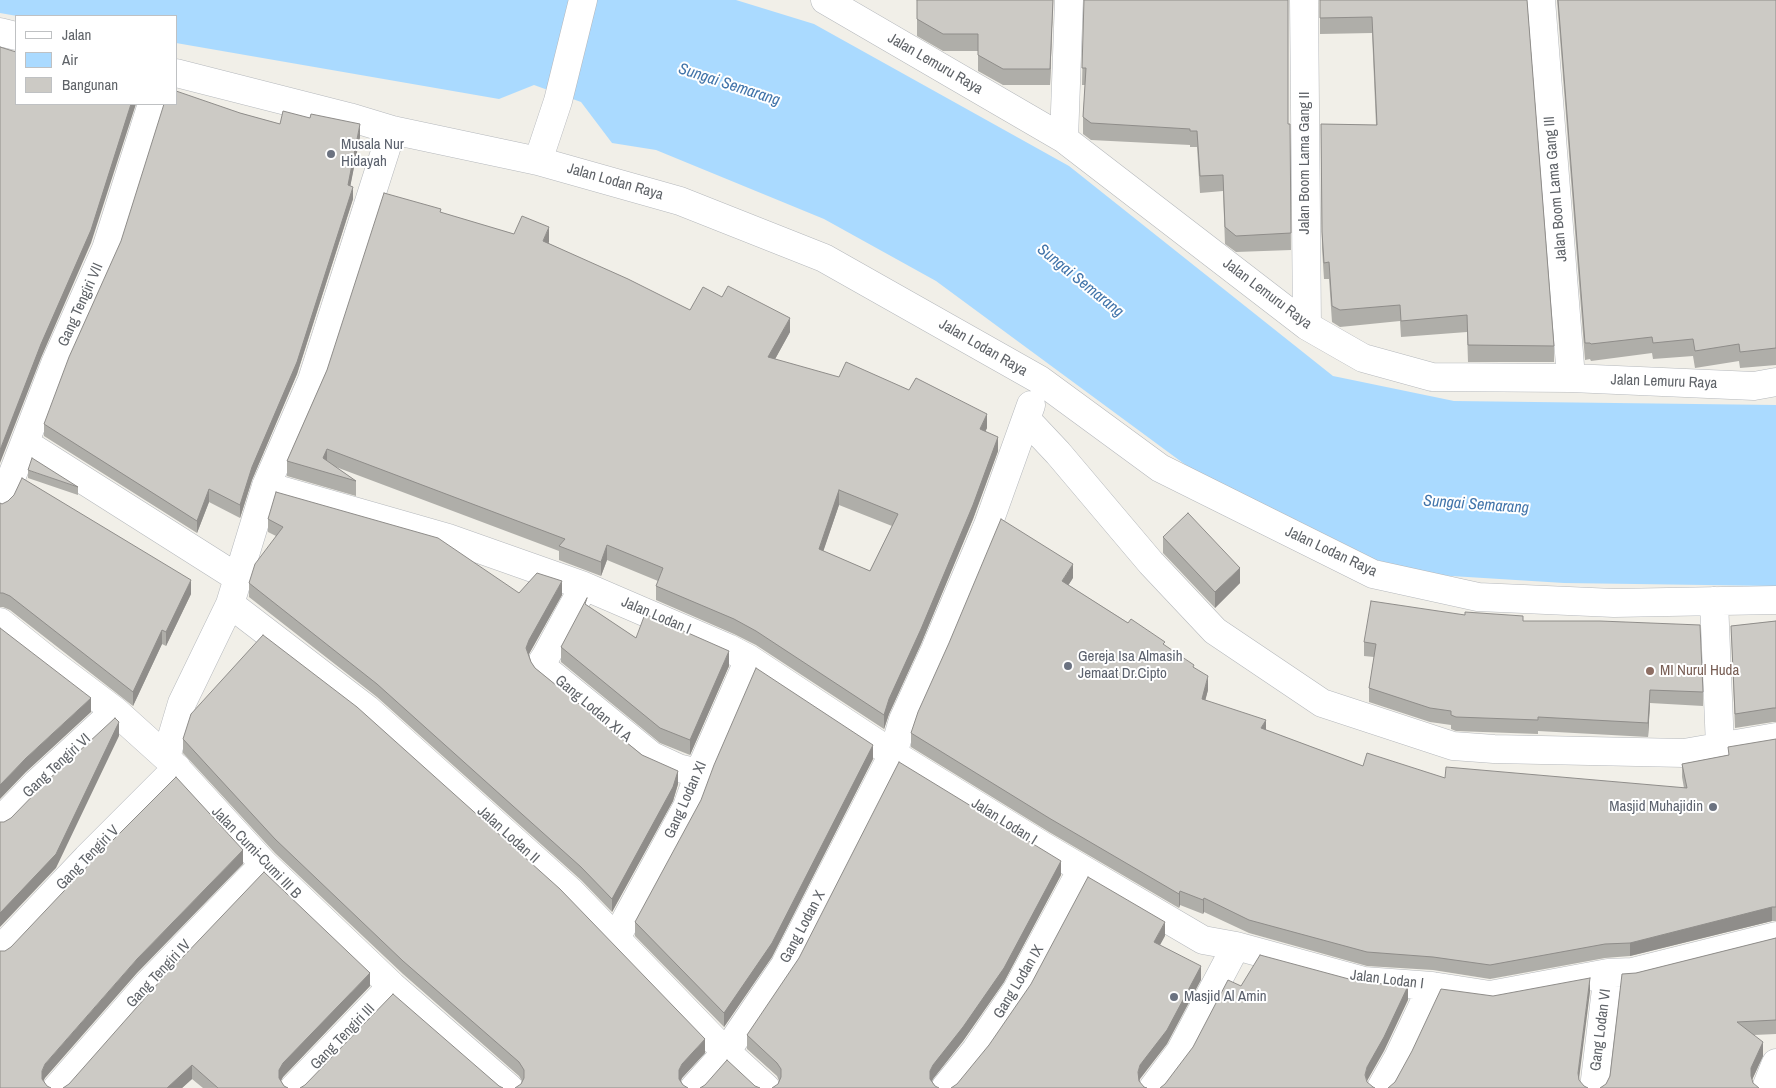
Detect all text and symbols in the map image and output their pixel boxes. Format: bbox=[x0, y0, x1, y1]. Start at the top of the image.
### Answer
legend bbox=[15, 15, 178, 105]
text: Jalan bbox=[62, 24, 91, 45]
street label: Jalan Lemuru Raya bbox=[884, 30, 986, 98]
text: Air bbox=[62, 49, 78, 70]
water label: Sungai Semarang bbox=[676, 60, 782, 110]
text: Bangunan bbox=[62, 74, 118, 95]
street label: Jalan Boom Lama Gang II bbox=[1296, 92, 1314, 234]
street label: Jalan Boom Lama Gang III bbox=[1541, 115, 1571, 263]
place label: Musala Nur Hidayah bbox=[341, 136, 404, 171]
marker: Musala Nur Hidayah bbox=[325, 148, 337, 160]
street label: Jalan Lodan Raya bbox=[565, 160, 665, 204]
water label: Sungai Semarang bbox=[1033, 240, 1127, 322]
street label: Jalan Lemuru Raya bbox=[1219, 255, 1315, 333]
street label: Gang Tengiri VII bbox=[55, 260, 107, 350]
street label: Jalan Lodan Raya bbox=[936, 315, 1030, 381]
street label: Jalan Lemuru Raya bbox=[1610, 371, 1718, 393]
water label: Sungai Semarang bbox=[1423, 492, 1529, 518]
street label: Jalan Lodan Raya bbox=[1282, 523, 1380, 581]
street label: Jalan Lodan I bbox=[618, 593, 694, 639]
place label: Gereja Isa Almasih Jemaat Dr.Cipto bbox=[1078, 648, 1183, 683]
marker: Gereja Isa Almasih Jemaat Dr.Cipto bbox=[1062, 660, 1074, 672]
place label: MI Nurul Huda bbox=[1660, 662, 1739, 680]
marker: MI Nurul Huda bbox=[1644, 665, 1656, 677]
street label: Gang Lodan XI A bbox=[551, 672, 635, 746]
street label: Gang Tengiri VI bbox=[19, 730, 95, 802]
street label: Gang Lodan XI bbox=[661, 759, 711, 841]
street label: Jalan Lodan I bbox=[968, 795, 1040, 849]
place label: Masjid Muhajidin bbox=[1609, 798, 1703, 816]
marker: Masjid Muhajidin bbox=[1707, 801, 1719, 813]
street label: Jalan Lodan II bbox=[473, 802, 543, 868]
street label: Jalan Cumi-Cumi III B bbox=[208, 803, 304, 903]
street label: Gang Tengiri V bbox=[53, 822, 123, 894]
street label: Gang Lodan X bbox=[776, 888, 830, 966]
street label: Gang Tengiri IV bbox=[123, 936, 195, 1012]
street label: Gang Lodan IX bbox=[990, 942, 1048, 1022]
street label: Jalan Lodan I bbox=[1349, 967, 1425, 993]
place label: Masjid Al Amin bbox=[1184, 988, 1267, 1006]
street label: Gang Lodan VI bbox=[1587, 988, 1615, 1072]
marker: Masjid Al Amin bbox=[1168, 991, 1180, 1003]
street label: Gang Tengiri III bbox=[307, 1000, 379, 1074]

